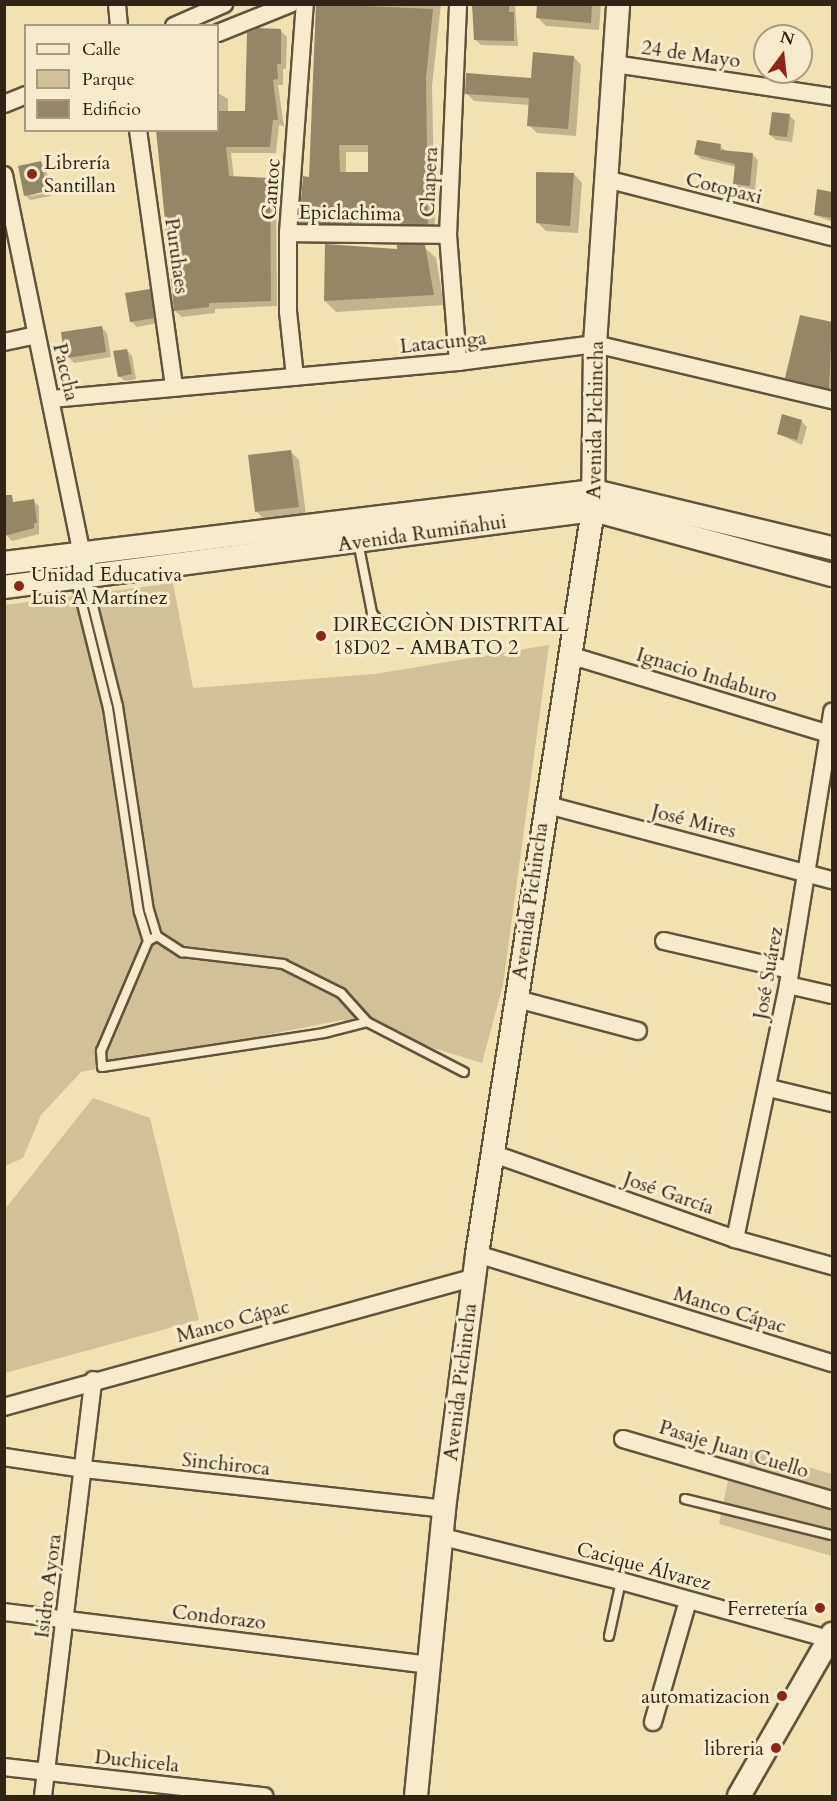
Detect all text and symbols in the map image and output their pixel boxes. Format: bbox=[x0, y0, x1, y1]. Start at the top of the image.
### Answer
legend bbox=[24, 24, 219, 132]
north arrow bbox=[753, 24, 813, 84]
text: N bbox=[778, 26, 797, 51]
street label: 24 de Mayo bbox=[640, 35, 742, 73]
text: Calle bbox=[82, 37, 121, 62]
text: Parque bbox=[82, 67, 135, 92]
text: Edificio bbox=[82, 97, 141, 122]
street label: Chapera bbox=[415, 146, 443, 218]
place label: Librería Santillan bbox=[44, 150, 116, 197]
street label: Cantoc bbox=[257, 157, 285, 221]
marker: Librería Santillan bbox=[25, 167, 39, 181]
street label: Cotopaxi bbox=[683, 167, 765, 209]
street label: Epiclachima bbox=[298, 200, 402, 226]
street label: Puruhaes bbox=[160, 216, 194, 296]
street label: Latacunga bbox=[398, 326, 488, 358]
street label: Paccha bbox=[48, 341, 84, 403]
street label: Avenida Pichincha bbox=[582, 341, 608, 499]
street label: Avenida Rumiñahui bbox=[336, 509, 508, 557]
place label: Unidad Educativa Luis A Martínez bbox=[31, 562, 182, 609]
marker: Unidad Educativa Luis A Martínez bbox=[12, 579, 26, 593]
place label: DIRECCIÒN DISTRITAL 18D02 - AMBATO 2 bbox=[333, 612, 569, 659]
marker: DIRECCIÒN DISTRITAL 18D02 - AMBATO 2 bbox=[314, 629, 328, 643]
street label: Ignacio Indaburo bbox=[634, 642, 780, 708]
street label: José Mires bbox=[649, 799, 739, 843]
street label: Avenida Pichincha bbox=[507, 821, 553, 981]
street label: José Suárez bbox=[748, 925, 788, 1021]
street label: José García bbox=[621, 1166, 717, 1220]
street label: Manco Cápac bbox=[671, 1281, 789, 1339]
street label: Manco Cápac bbox=[174, 1294, 292, 1348]
street label: Avenida Pichincha bbox=[438, 1302, 482, 1462]
street label: Pasaje Juan Cuello bbox=[656, 1415, 812, 1483]
street label: Sinchiroca bbox=[181, 1447, 271, 1481]
street label: Isidro Ayora bbox=[30, 1533, 66, 1639]
street label: Cacique Álvarez bbox=[574, 1537, 714, 1595]
place label: Ferretería bbox=[727, 1596, 808, 1620]
street label: Condorazo bbox=[171, 1599, 267, 1635]
marker: Ferretería bbox=[813, 1601, 827, 1615]
place label: automatizacion bbox=[641, 1684, 770, 1708]
marker: automatizacion bbox=[775, 1689, 789, 1703]
place label: libreria bbox=[705, 1736, 764, 1760]
marker: libreria bbox=[769, 1741, 783, 1755]
street label: Duchicela bbox=[94, 1745, 180, 1777]

